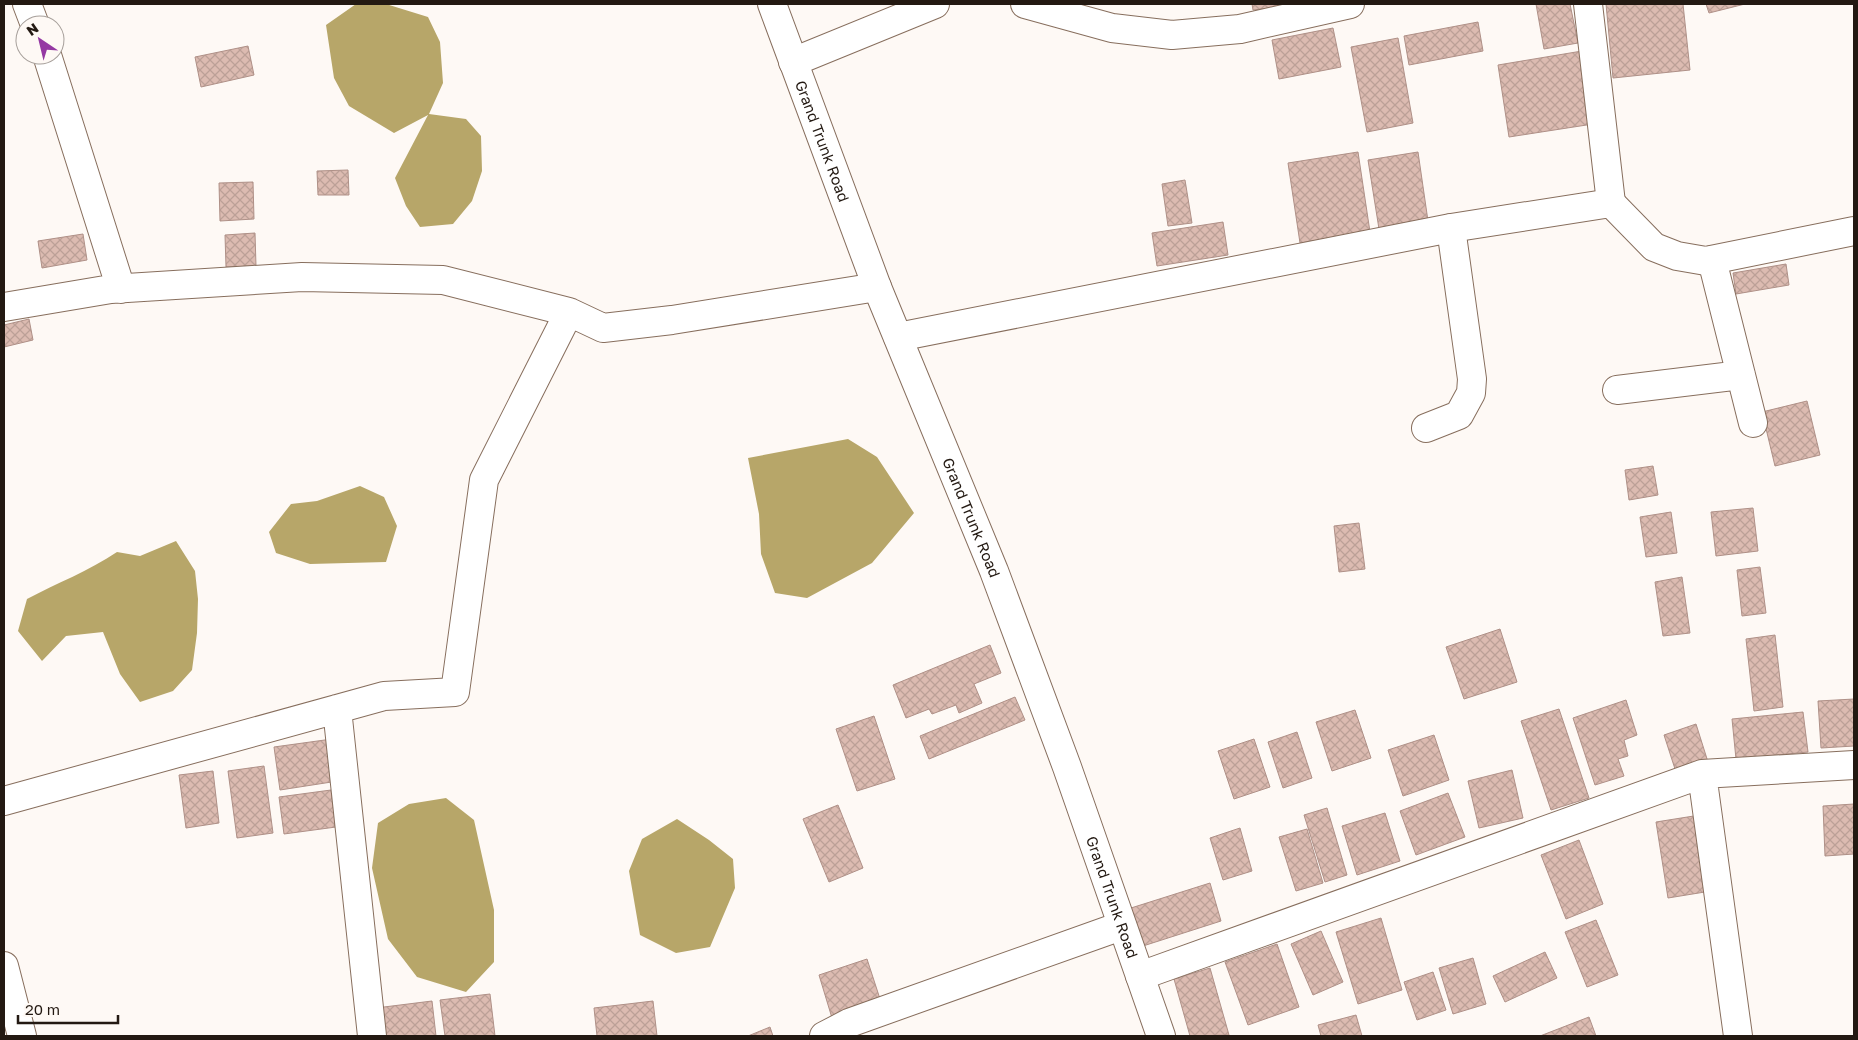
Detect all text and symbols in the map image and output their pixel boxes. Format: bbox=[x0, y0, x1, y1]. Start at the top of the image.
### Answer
north arrow bbox=[15, 15, 65, 65]
text: N bbox=[23, 19, 41, 39]
street label: Grand Trunk Road bbox=[792, 78, 854, 204]
street label: Grand Trunk Road bbox=[939, 455, 1005, 580]
street label: Grand Trunk Road bbox=[1083, 834, 1142, 961]
scale bar bbox=[18, 992, 118, 1024]
text: 20 m bbox=[25, 1000, 60, 1018]

